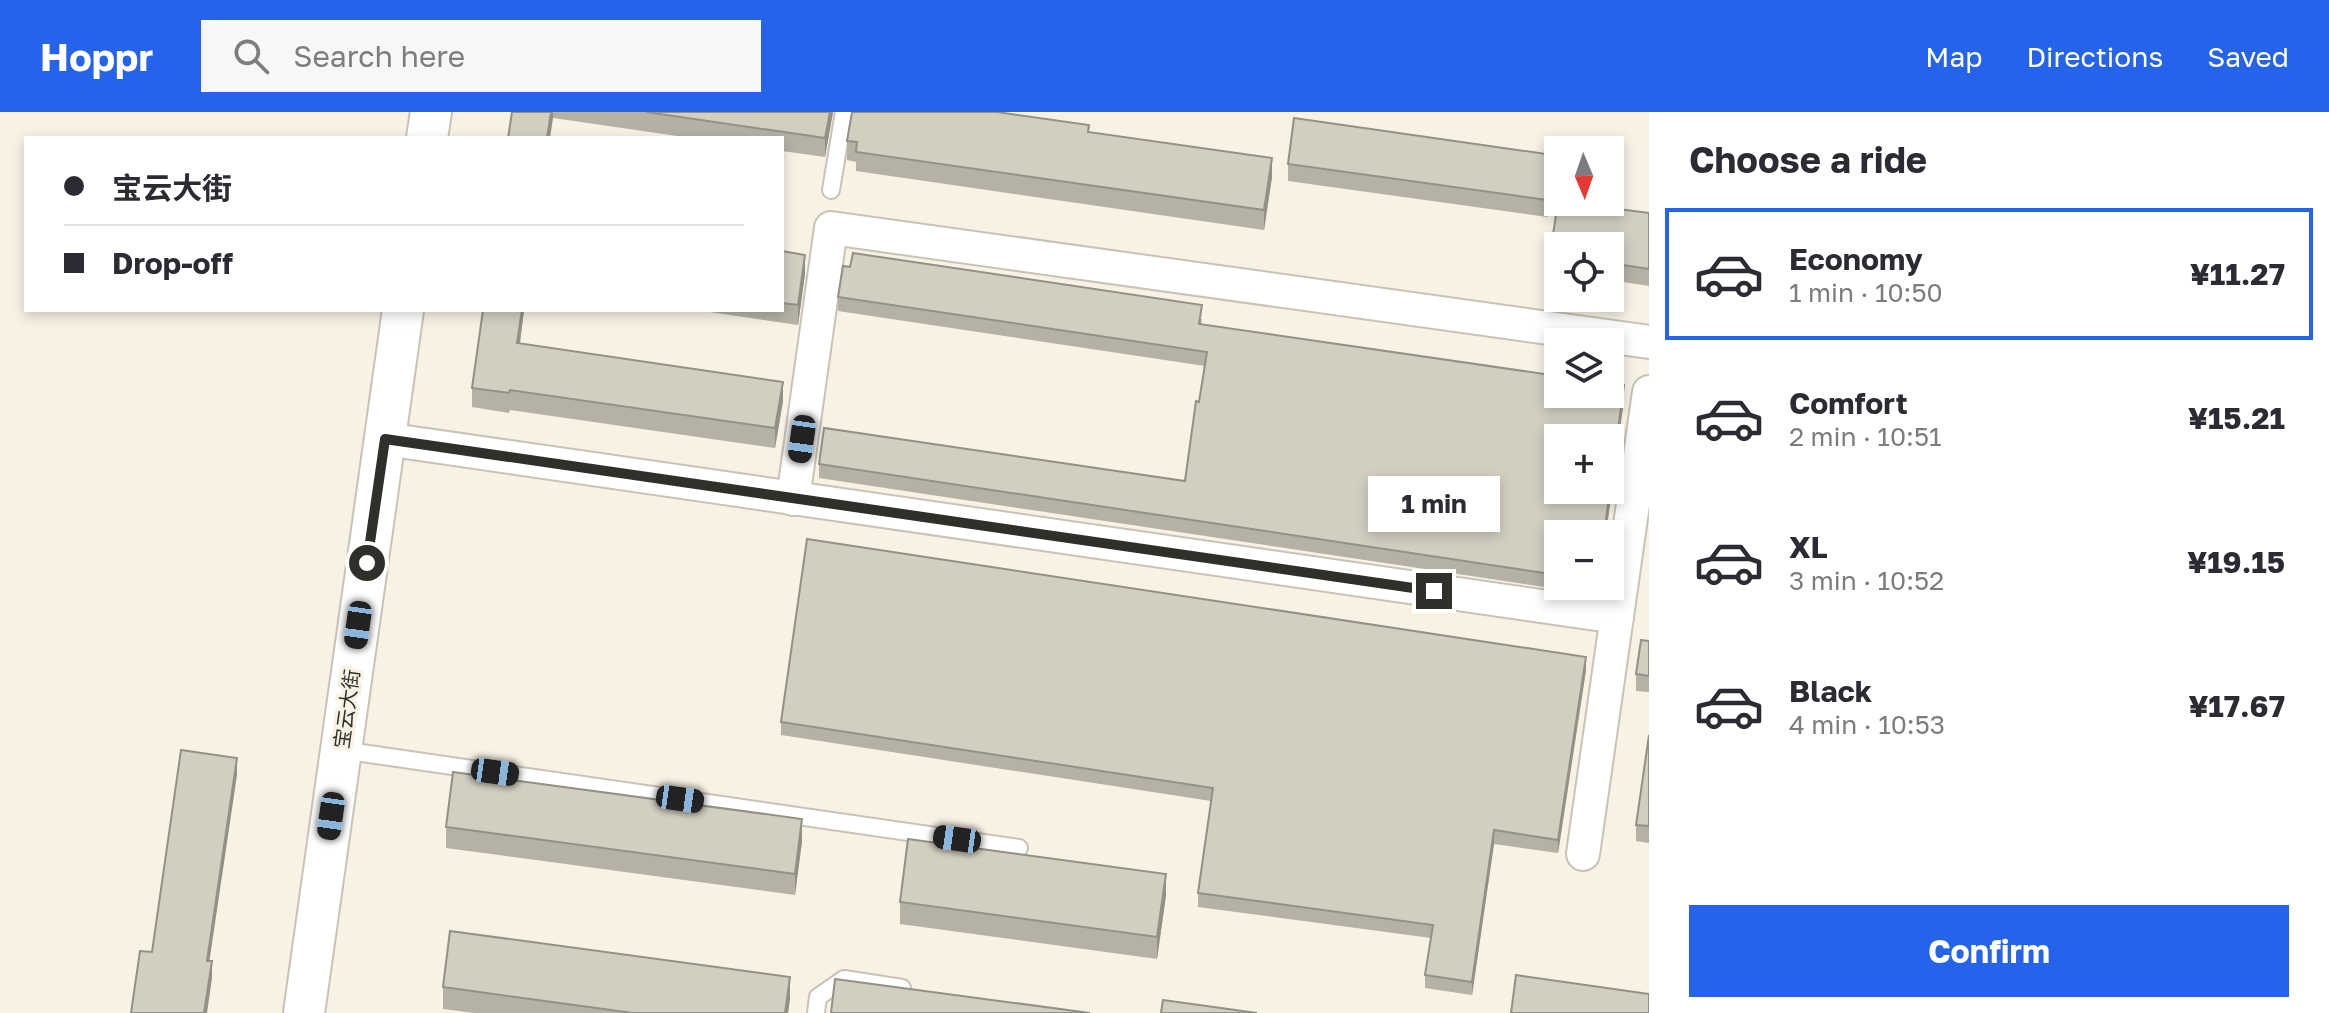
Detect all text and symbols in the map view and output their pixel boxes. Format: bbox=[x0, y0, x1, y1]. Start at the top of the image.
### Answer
search box bbox=[201, 20, 761, 92]
text: Hoppr bbox=[40, 34, 153, 79]
icon: search bbox=[229, 34, 273, 78]
text: Search here bbox=[293, 38, 465, 74]
text: Map bbox=[1925, 40, 1982, 73]
text: Directions bbox=[2026, 40, 2163, 73]
text: Saved bbox=[2207, 40, 2289, 73]
north arrow bbox=[1544, 136, 1624, 216]
map controls bbox=[1544, 136, 1624, 600]
text: Choose a ride bbox=[1689, 138, 1927, 181]
text: 宝云大街 bbox=[112, 170, 232, 206]
button: locate bbox=[1544, 232, 1624, 312]
icon: car bbox=[1693, 238, 1765, 310]
text: Economy bbox=[1789, 241, 1923, 277]
text: Drop-off bbox=[112, 245, 233, 281]
text: ¥11.27 bbox=[2190, 256, 2285, 292]
text: 1 min · 10:50 bbox=[1789, 277, 1943, 308]
button: layers bbox=[1544, 328, 1624, 408]
icon: car bbox=[1693, 382, 1765, 454]
text: Comfort bbox=[1789, 385, 1908, 421]
text: ¥15.21 bbox=[2188, 400, 2285, 436]
car bbox=[787, 414, 817, 464]
text: 2 min · 10:51 bbox=[1789, 421, 1942, 452]
button: + bbox=[1544, 424, 1624, 504]
callout: 1 min bbox=[1368, 475, 1500, 531]
text: 1 min bbox=[1401, 488, 1467, 519]
button: − bbox=[1544, 520, 1624, 600]
icon: car bbox=[1693, 526, 1765, 598]
text: XL bbox=[1789, 529, 1828, 565]
text: ¥19.15 bbox=[2187, 544, 2285, 580]
route start bbox=[349, 545, 385, 581]
text: 3 min · 10:52 bbox=[1789, 565, 1944, 596]
route end bbox=[1416, 573, 1452, 609]
car bbox=[343, 600, 373, 650]
street label: 宝云大街 bbox=[329, 668, 363, 750]
icon: car bbox=[1693, 670, 1765, 742]
text: Black bbox=[1789, 673, 1872, 709]
text: ¥17.67 bbox=[2188, 688, 2285, 724]
text: 4 min · 10:53 bbox=[1789, 709, 1945, 740]
car bbox=[470, 757, 520, 787]
car bbox=[655, 784, 705, 814]
car bbox=[316, 791, 346, 841]
car bbox=[932, 824, 982, 854]
button: Confirm bbox=[1689, 905, 2289, 997]

